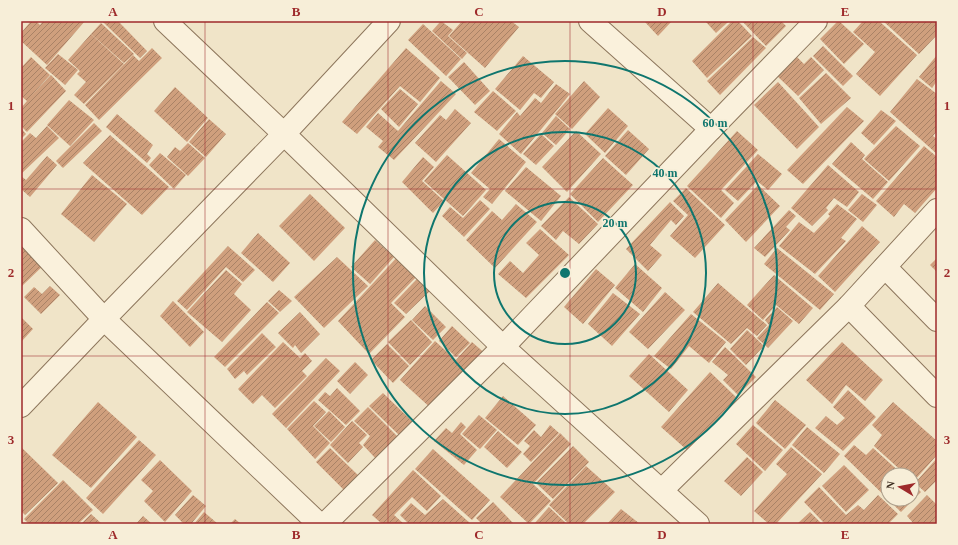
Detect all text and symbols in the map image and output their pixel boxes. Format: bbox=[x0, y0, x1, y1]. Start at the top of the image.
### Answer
text: A bbox=[108, 4, 118, 19]
text: B bbox=[292, 4, 301, 19]
text: C bbox=[474, 4, 484, 19]
text: D bbox=[657, 4, 667, 19]
text: E bbox=[841, 4, 849, 19]
text: 1 bbox=[8, 98, 14, 113]
text: 1 bbox=[944, 98, 950, 113]
text: 60 m bbox=[703, 116, 728, 130]
text: 40 m bbox=[653, 166, 678, 180]
text: 20 m bbox=[603, 216, 628, 230]
text: 2 bbox=[8, 265, 14, 280]
text: 2 bbox=[944, 265, 950, 280]
centre of rings bbox=[558, 266, 572, 280]
text: 3 bbox=[8, 432, 15, 447]
text: 3 bbox=[944, 432, 951, 447]
north arrow bbox=[880, 467, 920, 507]
text: N bbox=[884, 480, 897, 490]
text: A bbox=[108, 527, 118, 542]
text: B bbox=[292, 527, 301, 542]
text: C bbox=[474, 527, 484, 542]
text: D bbox=[657, 527, 667, 542]
text: E bbox=[841, 527, 849, 542]

